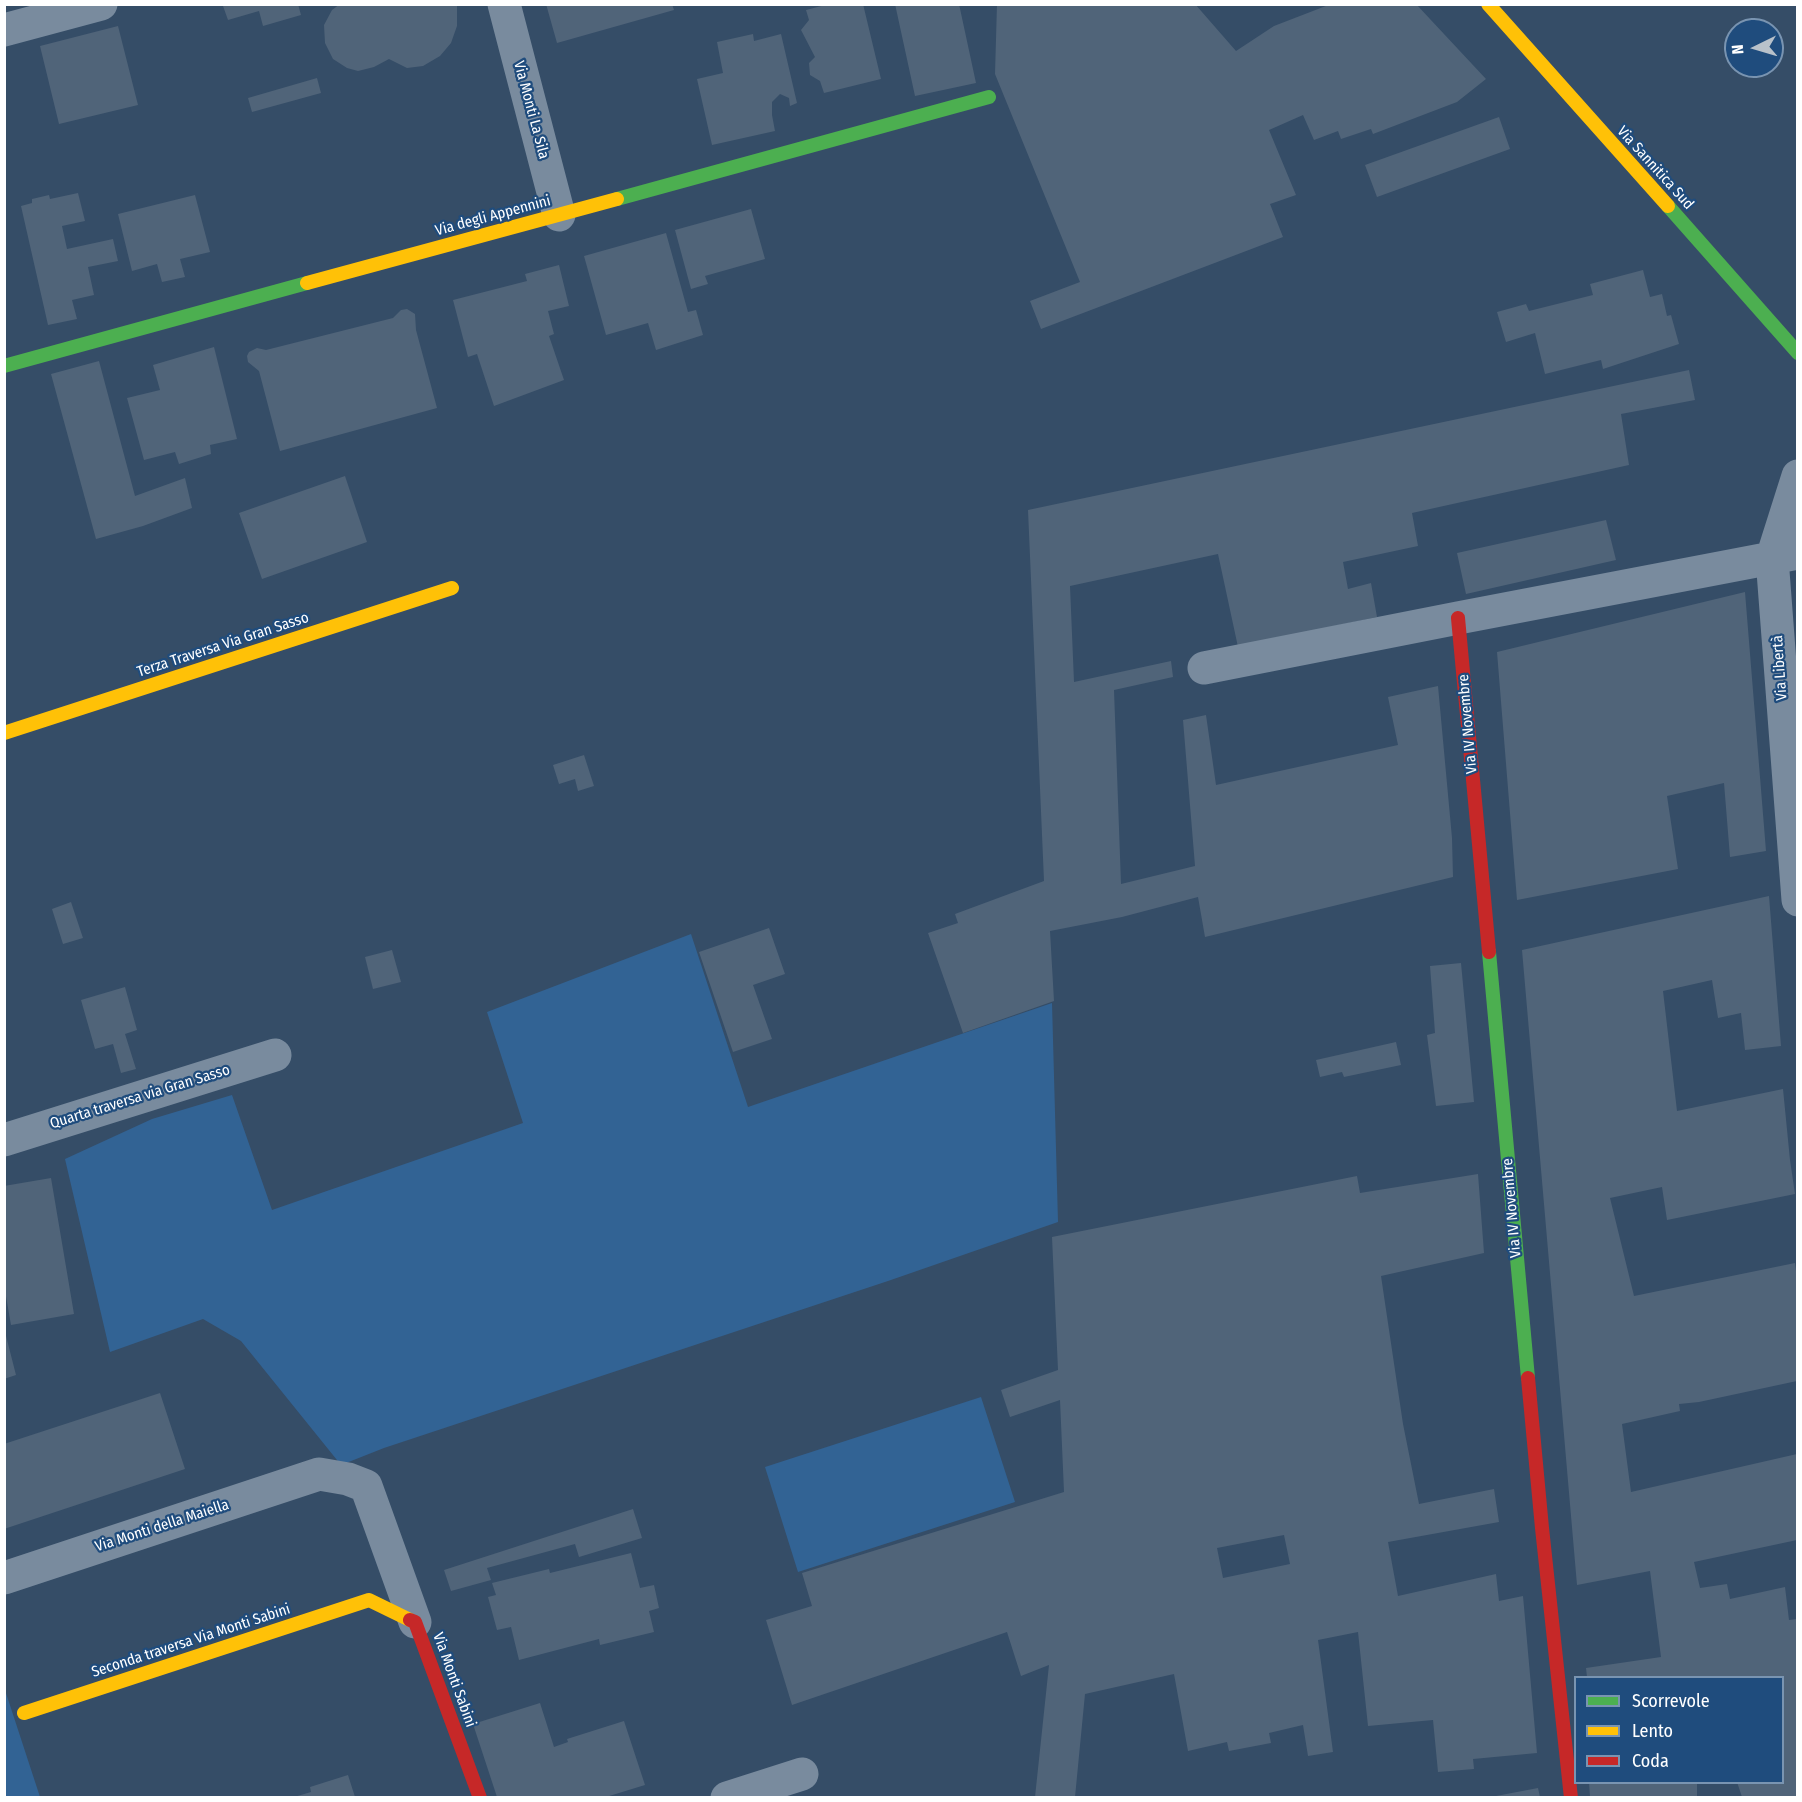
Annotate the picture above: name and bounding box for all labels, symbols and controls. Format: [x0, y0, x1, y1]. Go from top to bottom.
north arrow [1724, 18, 1784, 78]
text: N [1728, 44, 1747, 55]
street label: Via Monti La Sila [509, 59, 553, 161]
street label: Via Sannitica Sud [1613, 123, 1697, 213]
street label: Via degli Appennini [433, 192, 553, 240]
street label: Terza Traversa Via Gran Sasso [135, 609, 311, 681]
street label: Via Libertà [1769, 635, 1791, 701]
street label: Via IV Novembre [1455, 673, 1481, 775]
street label: Quarta traversa via Gran Sasso [48, 1061, 232, 1133]
street label: Via IV Novembre [1499, 1157, 1525, 1259]
street label: Via Monti della Maiella [93, 1496, 231, 1556]
street label: Seconda traversa Via Monti Sabini [89, 1600, 293, 1682]
street label: Via Monti Sabini [429, 1630, 479, 1730]
legend [1574, 1676, 1784, 1784]
text: Scorrevole [1632, 1690, 1710, 1712]
text: Lento [1632, 1720, 1673, 1742]
text: Coda [1632, 1750, 1669, 1772]

